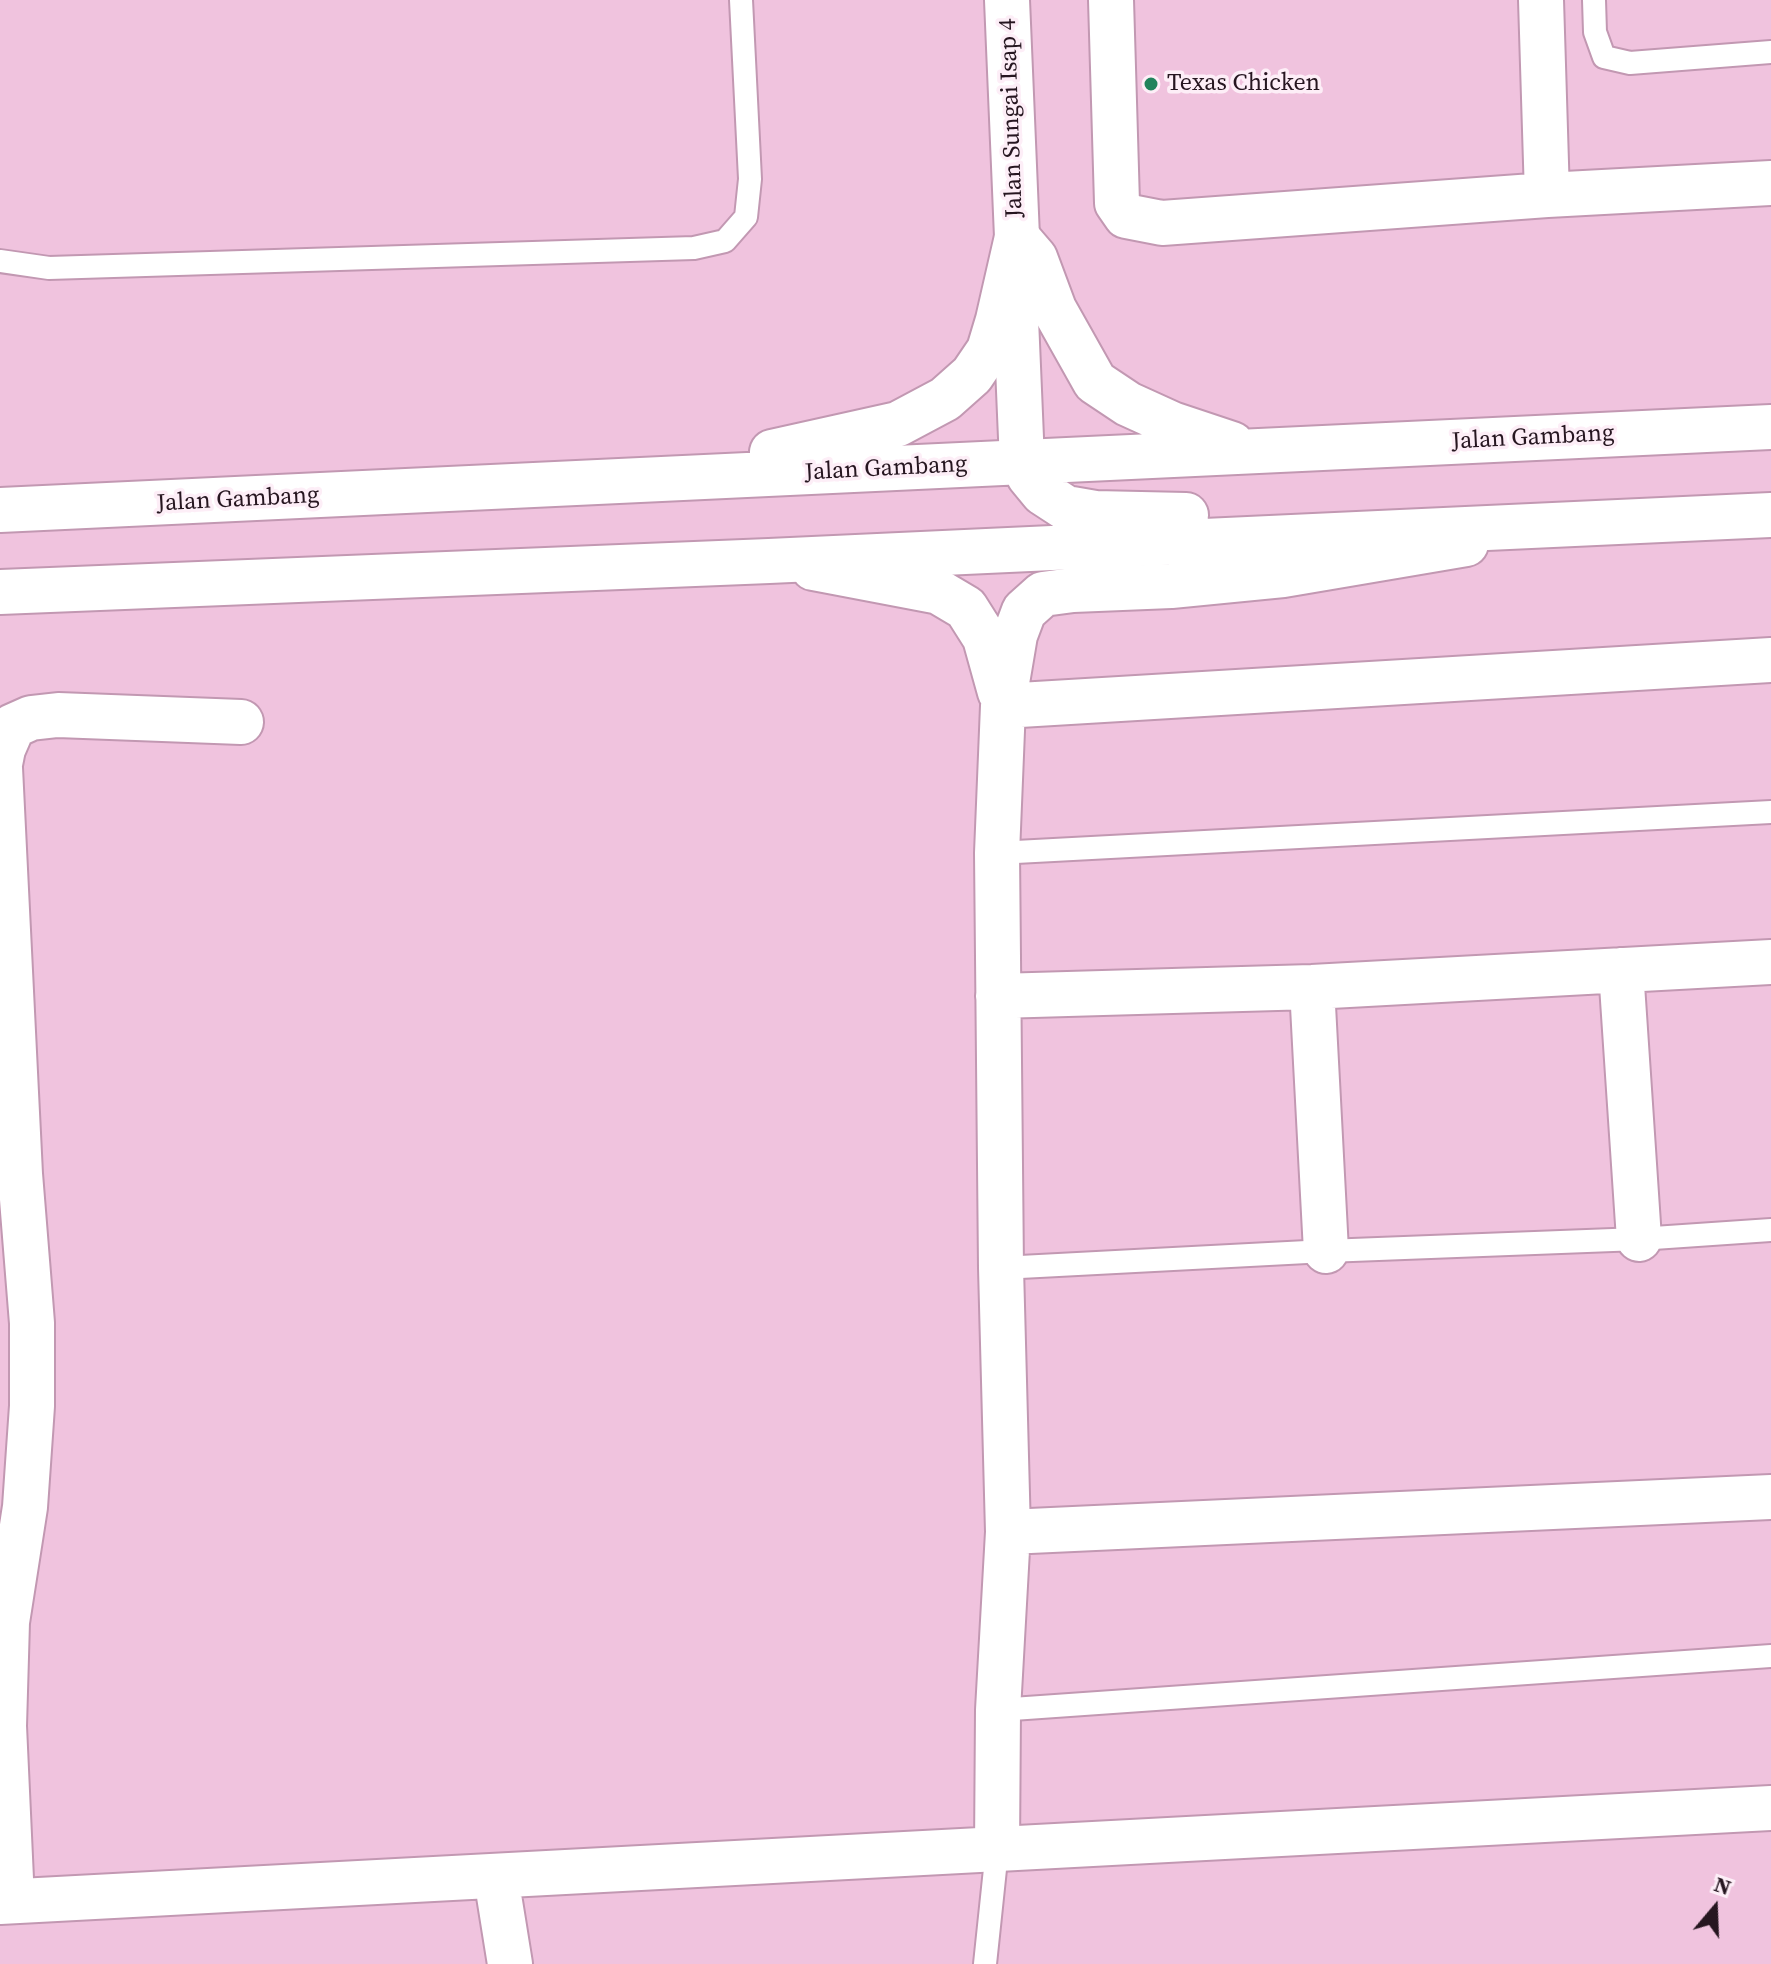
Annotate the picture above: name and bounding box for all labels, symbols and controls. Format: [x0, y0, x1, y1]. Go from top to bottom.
street label: Jalan Sungai Isap 4 [994, 18, 1030, 218]
place label: Texas Chicken [1167, 70, 1320, 98]
marker: Texas Chicken [1142, 75, 1160, 93]
street label: Jalan Gambang [1451, 419, 1615, 457]
street label: Jalan Gambang [804, 450, 968, 488]
street label: Jalan Gambang [156, 481, 320, 519]
north arrow [1675, 1868, 1755, 1948]
text: N [1710, 1869, 1735, 1902]

